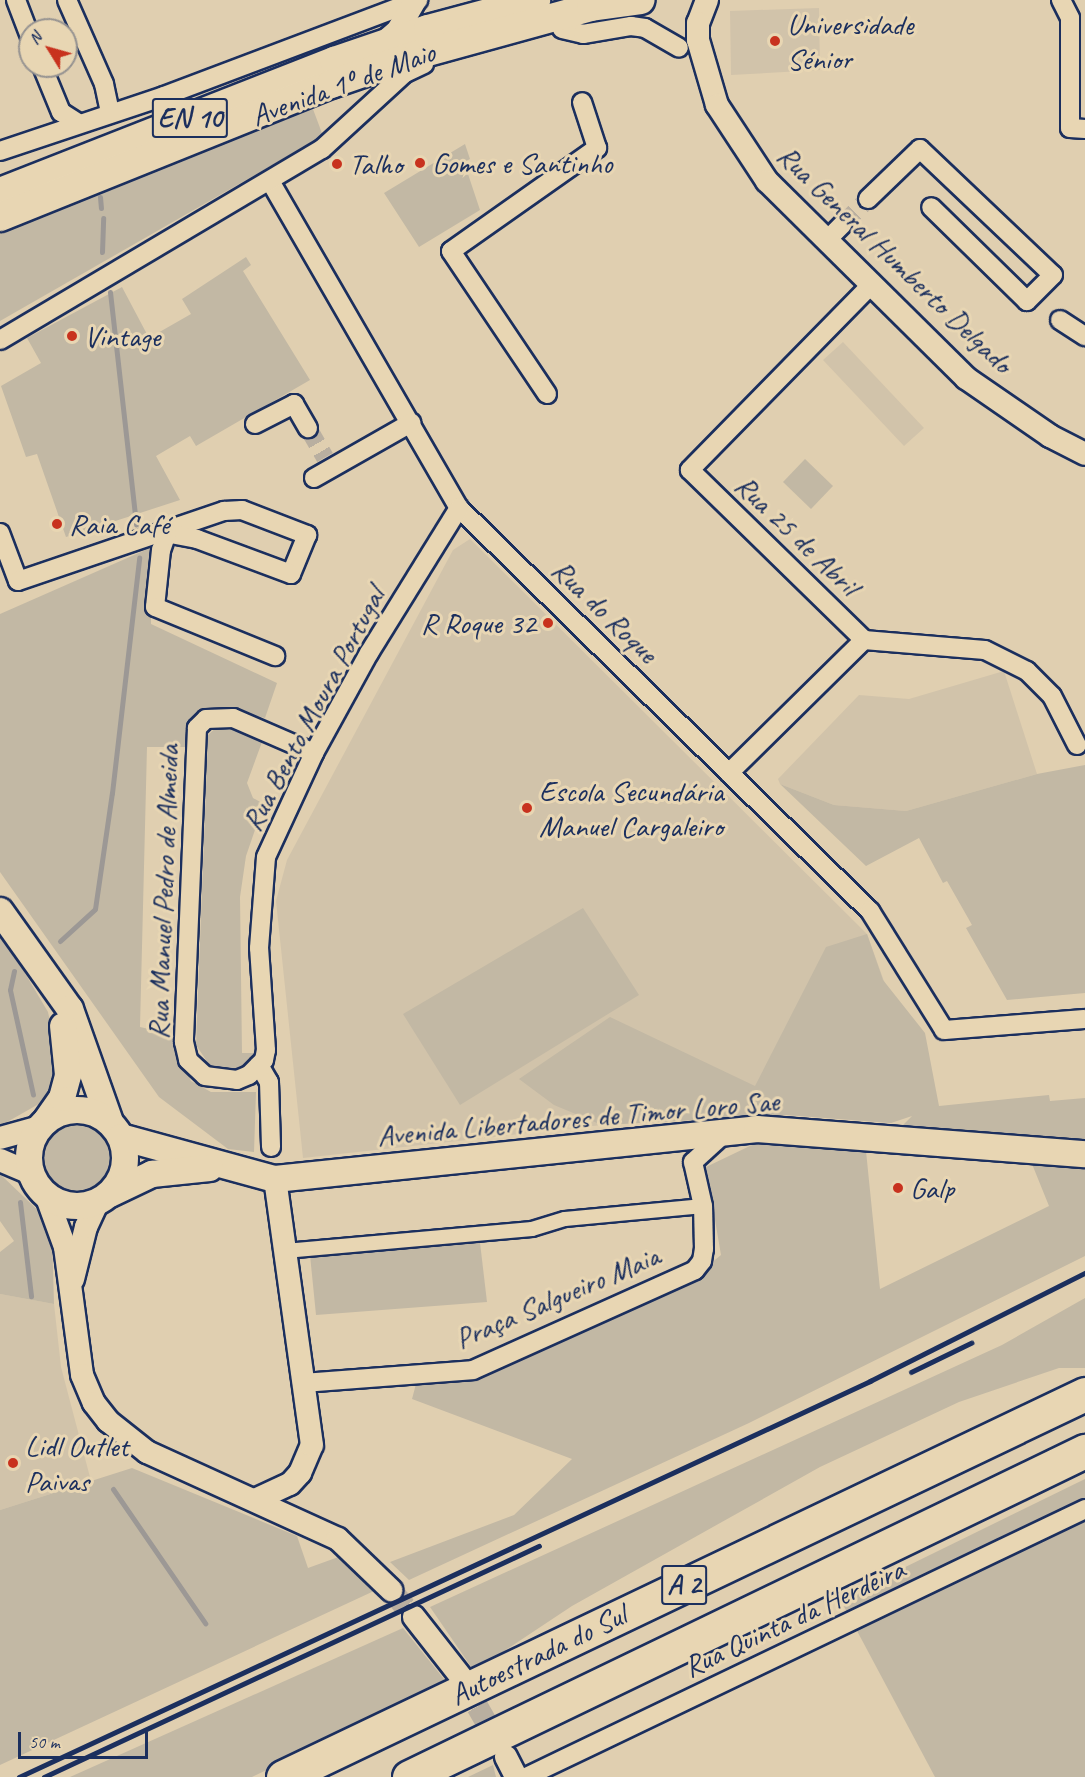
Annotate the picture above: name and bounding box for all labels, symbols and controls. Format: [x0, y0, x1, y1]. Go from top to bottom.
place label: Universidade Sénior [787, 6, 913, 76]
north arrow [18, 18, 78, 78]
text: N [24, 28, 46, 48]
street label: Avenida 1º de Maio [246, 34, 440, 134]
marker: Universidade Sénior [768, 34, 782, 48]
road number: EN 10 [151, 93, 229, 143]
street label: Rua General Humberto Delgado [770, 137, 1020, 381]
place label: Gomes e Santinho [432, 145, 613, 181]
place label: Talho [349, 146, 402, 182]
marker: Gomes e Santinho [413, 156, 427, 170]
marker: Talho [330, 157, 344, 171]
place label: Vintage [84, 318, 160, 354]
marker: Vintage [65, 329, 79, 343]
street label: Rua 25 de Abril [728, 467, 866, 603]
place label: Raia Café [69, 506, 169, 542]
marker: Raia Café [50, 517, 64, 531]
street label: Rua do Roque [544, 552, 666, 670]
street label: Rua Bento Moura Portugal [234, 582, 392, 836]
place label: R Roque 32 [420, 605, 536, 641]
marker: R Roque 32 [541, 616, 555, 630]
street label: Rua Manuel Pedro de Almeida [140, 743, 186, 1041]
place label: Escola Secundária Manuel Cargaleiro [539, 773, 723, 844]
marker: Escola Secundária Manuel Cargaleiro [520, 801, 534, 815]
street label: Avenida Libertadores de Timor Loro Sae [376, 1083, 780, 1153]
place label: Galp [910, 1170, 954, 1206]
marker: Galp [891, 1181, 905, 1195]
street label: Praça Salgueiro Maia [449, 1238, 665, 1356]
place label: Lidl Outlet Paivas [25, 1428, 128, 1498]
marker: Lidl Outlet Paivas [6, 1456, 20, 1470]
street label: Rua Quinta da Herdeira [677, 1551, 911, 1685]
road number: A 2 [660, 1560, 708, 1610]
street label: Autoestrada do Sul [444, 1597, 632, 1713]
scale bar [21, 1720, 152, 1758]
text: 50 m [29, 1731, 60, 1753]

